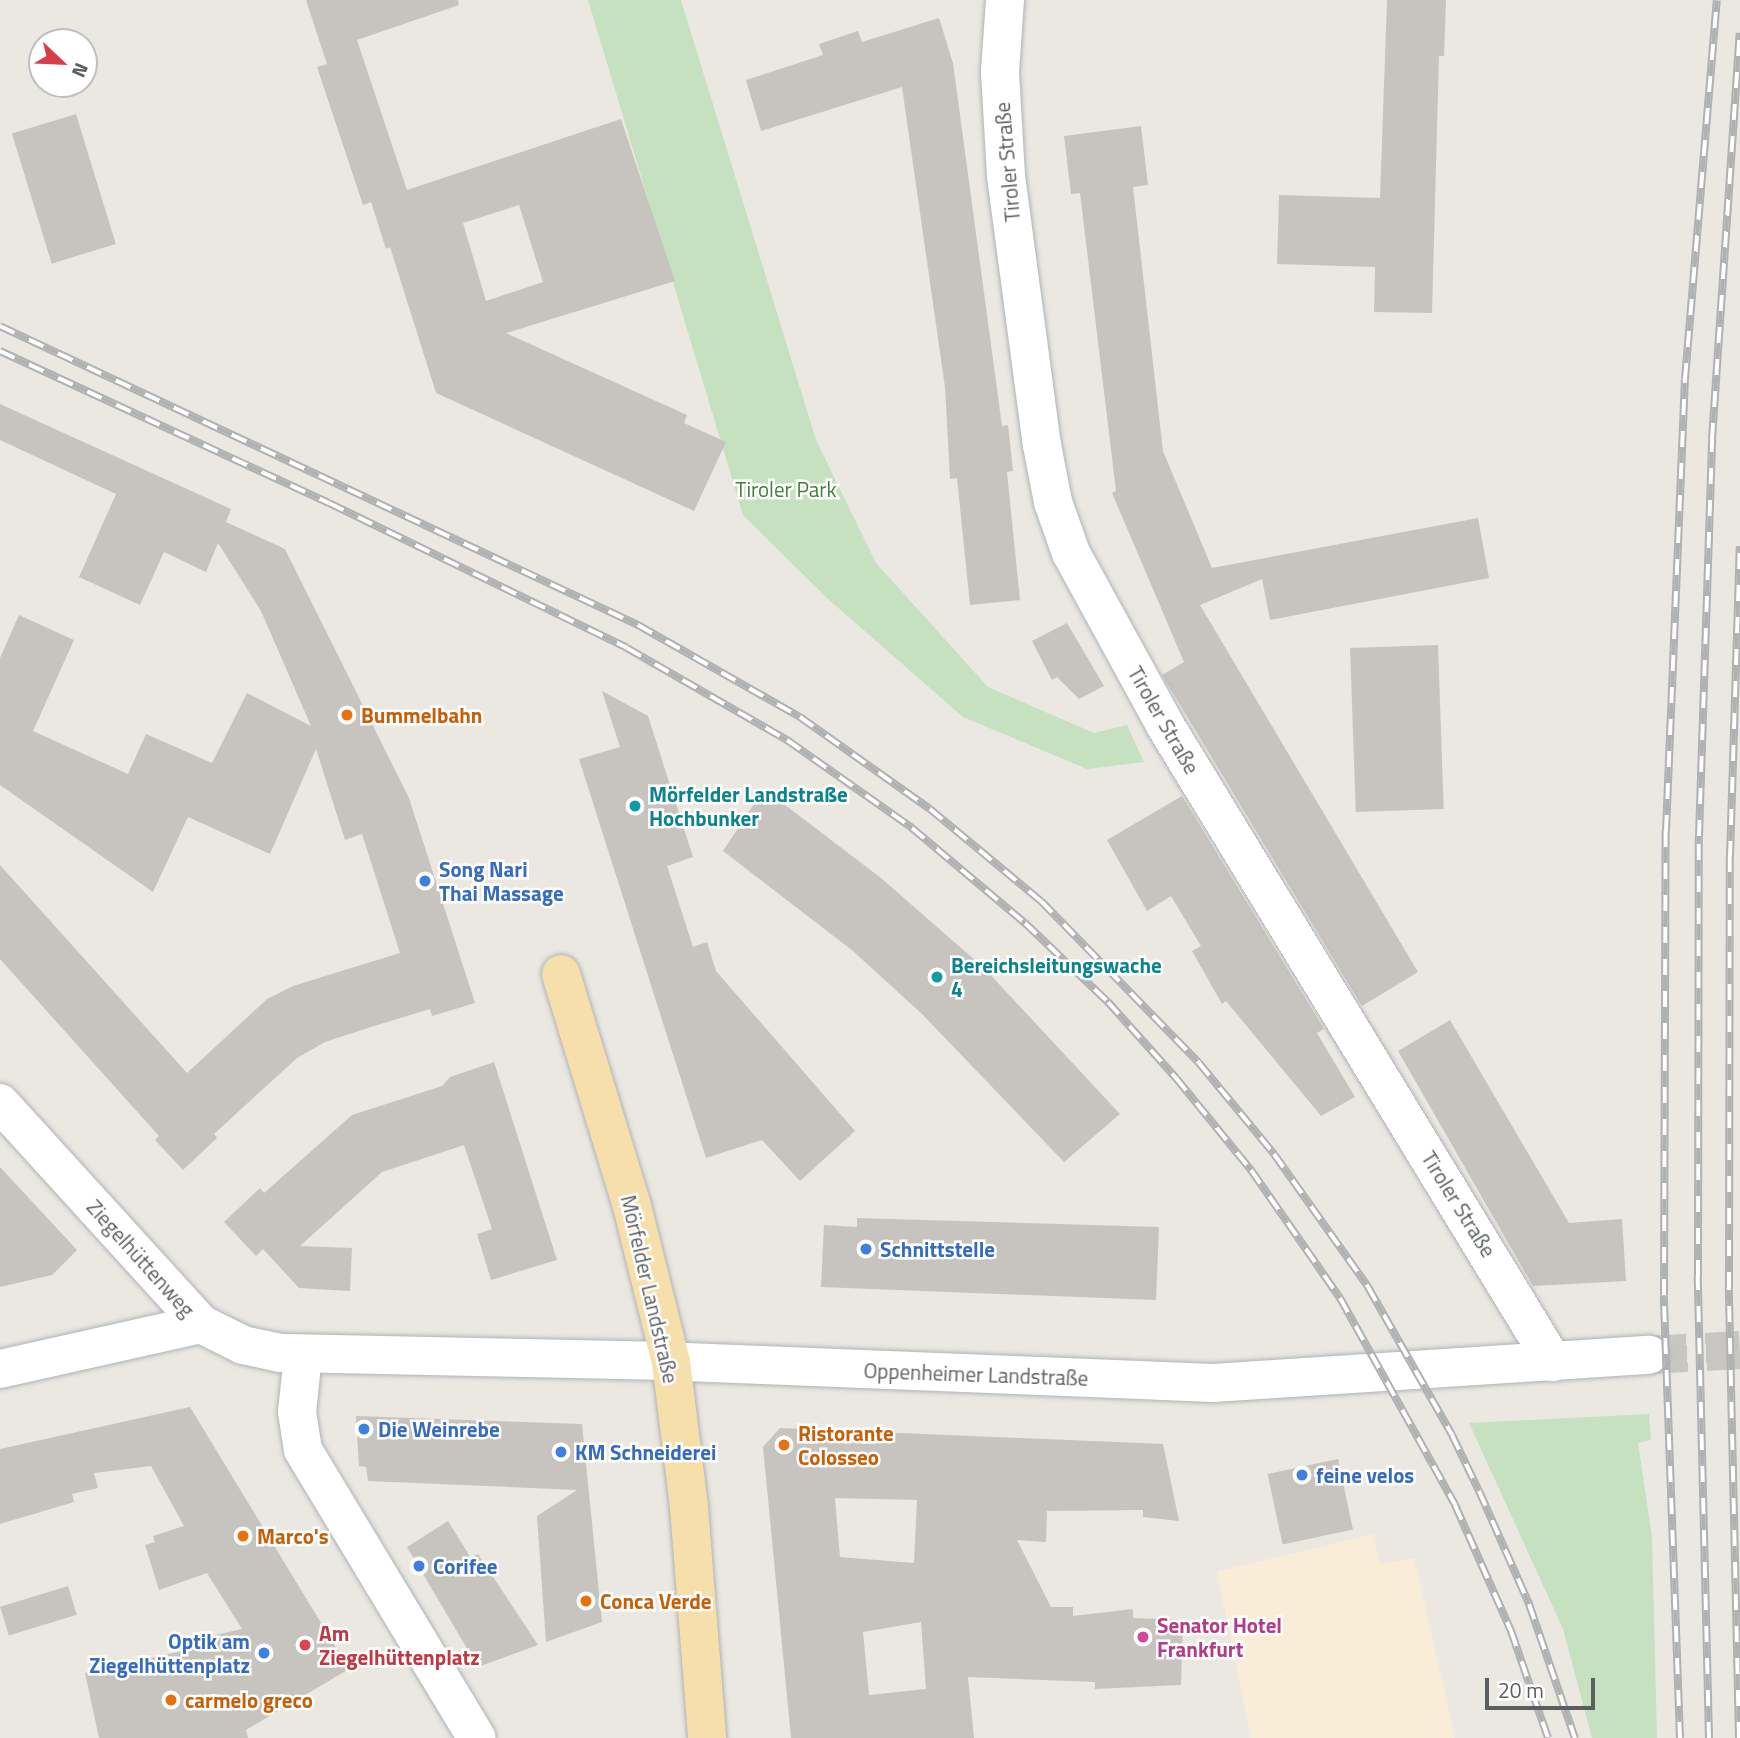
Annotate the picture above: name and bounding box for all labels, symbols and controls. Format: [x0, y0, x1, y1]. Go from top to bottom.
north arrow [28, 28, 98, 98]
text: N [65, 59, 97, 82]
street label: Tiroler Straße [989, 101, 1025, 223]
park label: Tiroler Park [735, 476, 837, 502]
street label: Tiroler Straße [1123, 662, 1205, 778]
place label: Bummelbahn [361, 702, 482, 728]
marker: Bummelbahn [339, 707, 355, 723]
place label: Mörfelder Landstraße Hochbunker [649, 781, 848, 831]
marker: Mörfelder Landstraße Hochbunker [627, 798, 643, 814]
place label: Song Nari Thai Massage [439, 856, 564, 906]
marker: Song Nari Thai Massage [417, 873, 433, 889]
place label: Bereichsleitungswache 4 [951, 952, 1162, 1002]
marker: Bereichsleitungswache 4 [929, 969, 945, 985]
street label: Tiroler Straße [1416, 1146, 1502, 1262]
street label: Mörfelder Landstraße [616, 1193, 684, 1385]
street label: Ziegelhüttenweg [82, 1194, 200, 1322]
place label: Schnittstelle [880, 1236, 995, 1262]
marker: Schnittstelle [858, 1241, 874, 1257]
street label: Oppenheimer Landstraße [863, 1357, 1089, 1391]
place label: Die Weinrebe [378, 1416, 500, 1442]
place label: Ristorante Colosseo [798, 1420, 894, 1470]
marker: Die Weinrebe [356, 1421, 372, 1437]
marker: Ristorante Colosseo [776, 1437, 792, 1453]
place label: KM Schneiderei [575, 1439, 716, 1465]
marker: KM Schneiderei [553, 1444, 569, 1460]
place label: feine velos [1316, 1462, 1414, 1488]
marker: feine velos [1294, 1467, 1310, 1483]
place label: Marco's [257, 1523, 329, 1549]
marker: Marco's [235, 1528, 251, 1544]
place label: Corifee [433, 1553, 497, 1579]
marker: Corifee [411, 1558, 427, 1574]
place label: Conca Verde [600, 1588, 712, 1614]
marker: Conca Verde [578, 1593, 594, 1609]
place label: Senator Hotel Frankfurt [1157, 1612, 1282, 1662]
place label: Am Ziegelhüttenplatz [319, 1620, 480, 1670]
place label: Optik am Ziegelhüttenplatz [89, 1628, 250, 1678]
marker: Senator Hotel Frankfurt [1135, 1629, 1151, 1645]
marker: Am Ziegelhüttenplatz [297, 1637, 313, 1653]
marker: Optik am Ziegelhüttenplatz [256, 1645, 272, 1661]
scale bar [1488, 1664, 1598, 1708]
text: 20 m [1498, 1674, 1544, 1706]
place label: carmelo greco [185, 1687, 313, 1713]
marker: carmelo greco [163, 1692, 179, 1708]

